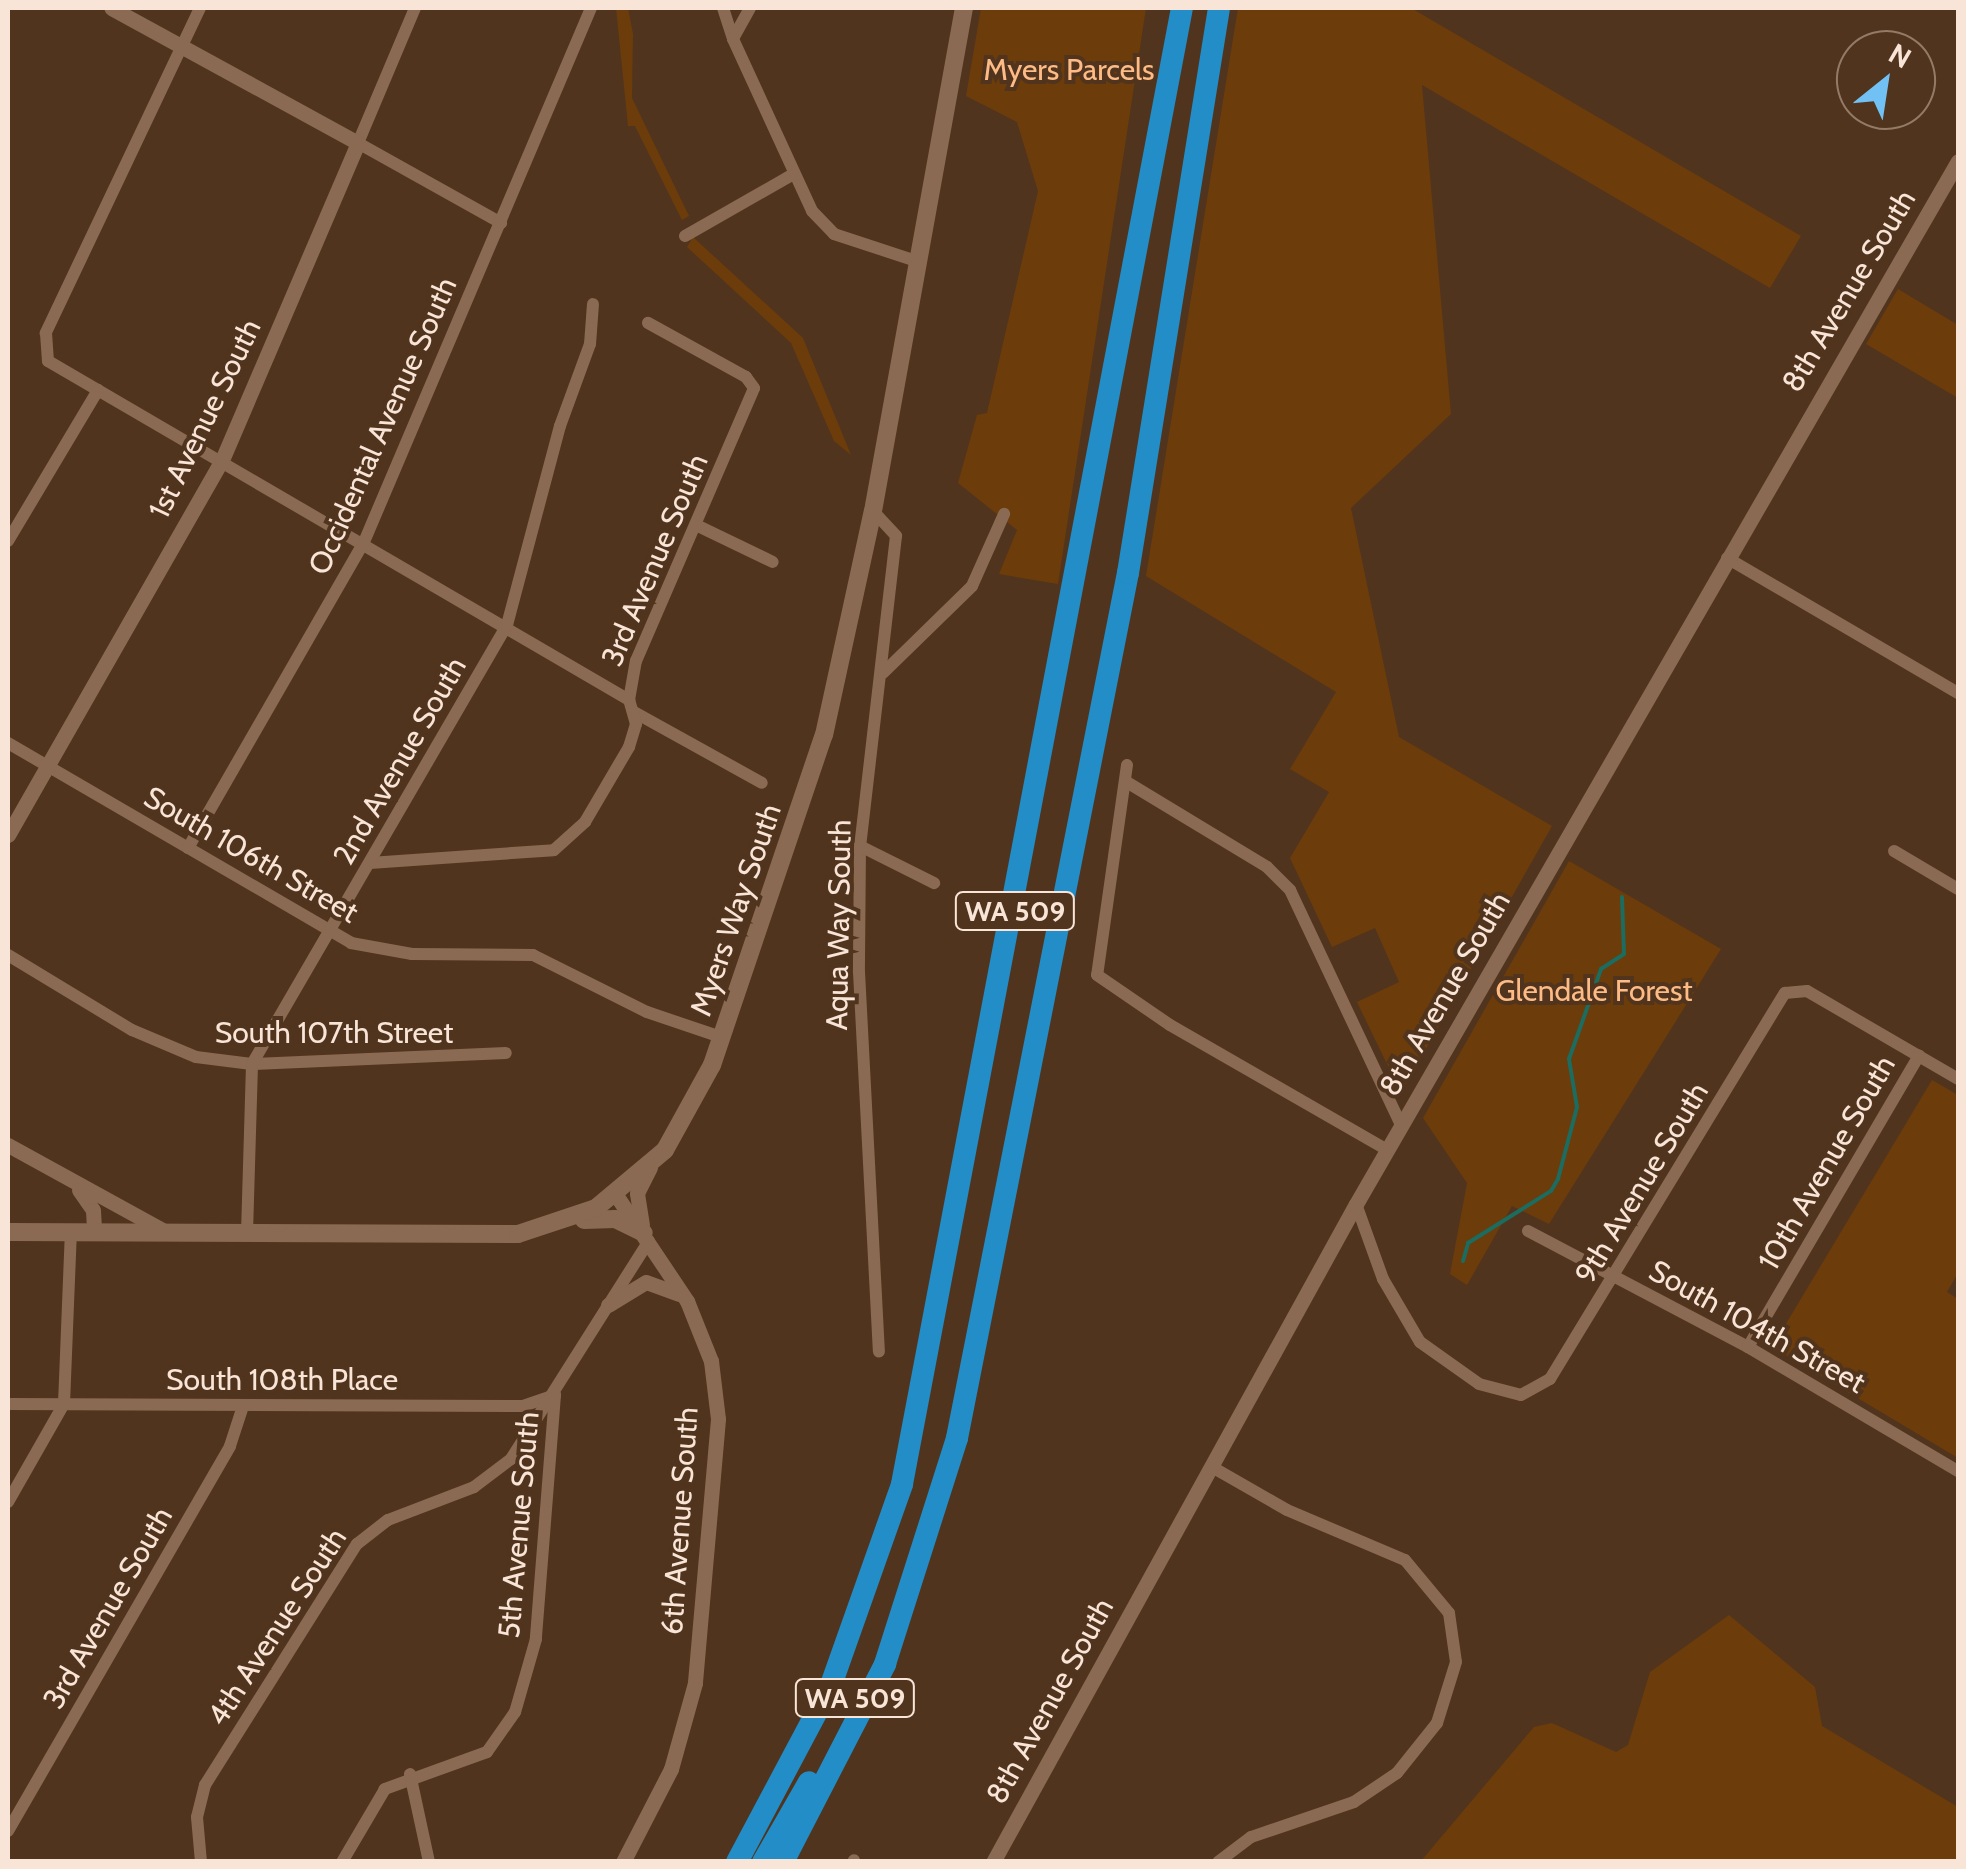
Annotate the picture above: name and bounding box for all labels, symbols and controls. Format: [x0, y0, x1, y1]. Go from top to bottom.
north arrow [1836, 30, 1936, 130]
text: N [1883, 36, 1917, 75]
park label: Myers Parcels [983, 52, 1155, 88]
street label: 8th Avenue South [1775, 183, 1923, 399]
street label: Occidental Avenue South [301, 272, 465, 580]
street label: 1st Avenue South [141, 314, 269, 524]
street label: 3rd Avenue South [594, 449, 716, 671]
street label: 2nd Avenue South [326, 651, 474, 871]
street label: South 106th Street [138, 779, 364, 931]
street label: Myers Way South [683, 799, 789, 1021]
street label: Aqua Way South [819, 819, 859, 1031]
street label: 8th Avenue South [1372, 886, 1518, 1102]
road number: WA 509 [952, 888, 1078, 934]
park label: Glendale Forest [1496, 973, 1692, 1009]
street label: South 107th Street [215, 1015, 453, 1051]
street label: 10th Avenue South [1751, 1049, 1903, 1277]
street label: 9th Avenue South [1568, 1076, 1716, 1290]
street label: South 104th Street [1643, 1253, 1871, 1401]
street label: South 108th Place [166, 1362, 398, 1398]
street label: 6th Avenue South [654, 1406, 706, 1636]
street label: 5th Avenue South [491, 1410, 547, 1640]
street label: 3rd Avenue South [36, 1501, 180, 1715]
street label: 4th Avenue South [200, 1521, 354, 1733]
street label: 8th Avenue South [979, 1592, 1121, 1810]
road number: WA 509 [792, 1675, 918, 1721]

